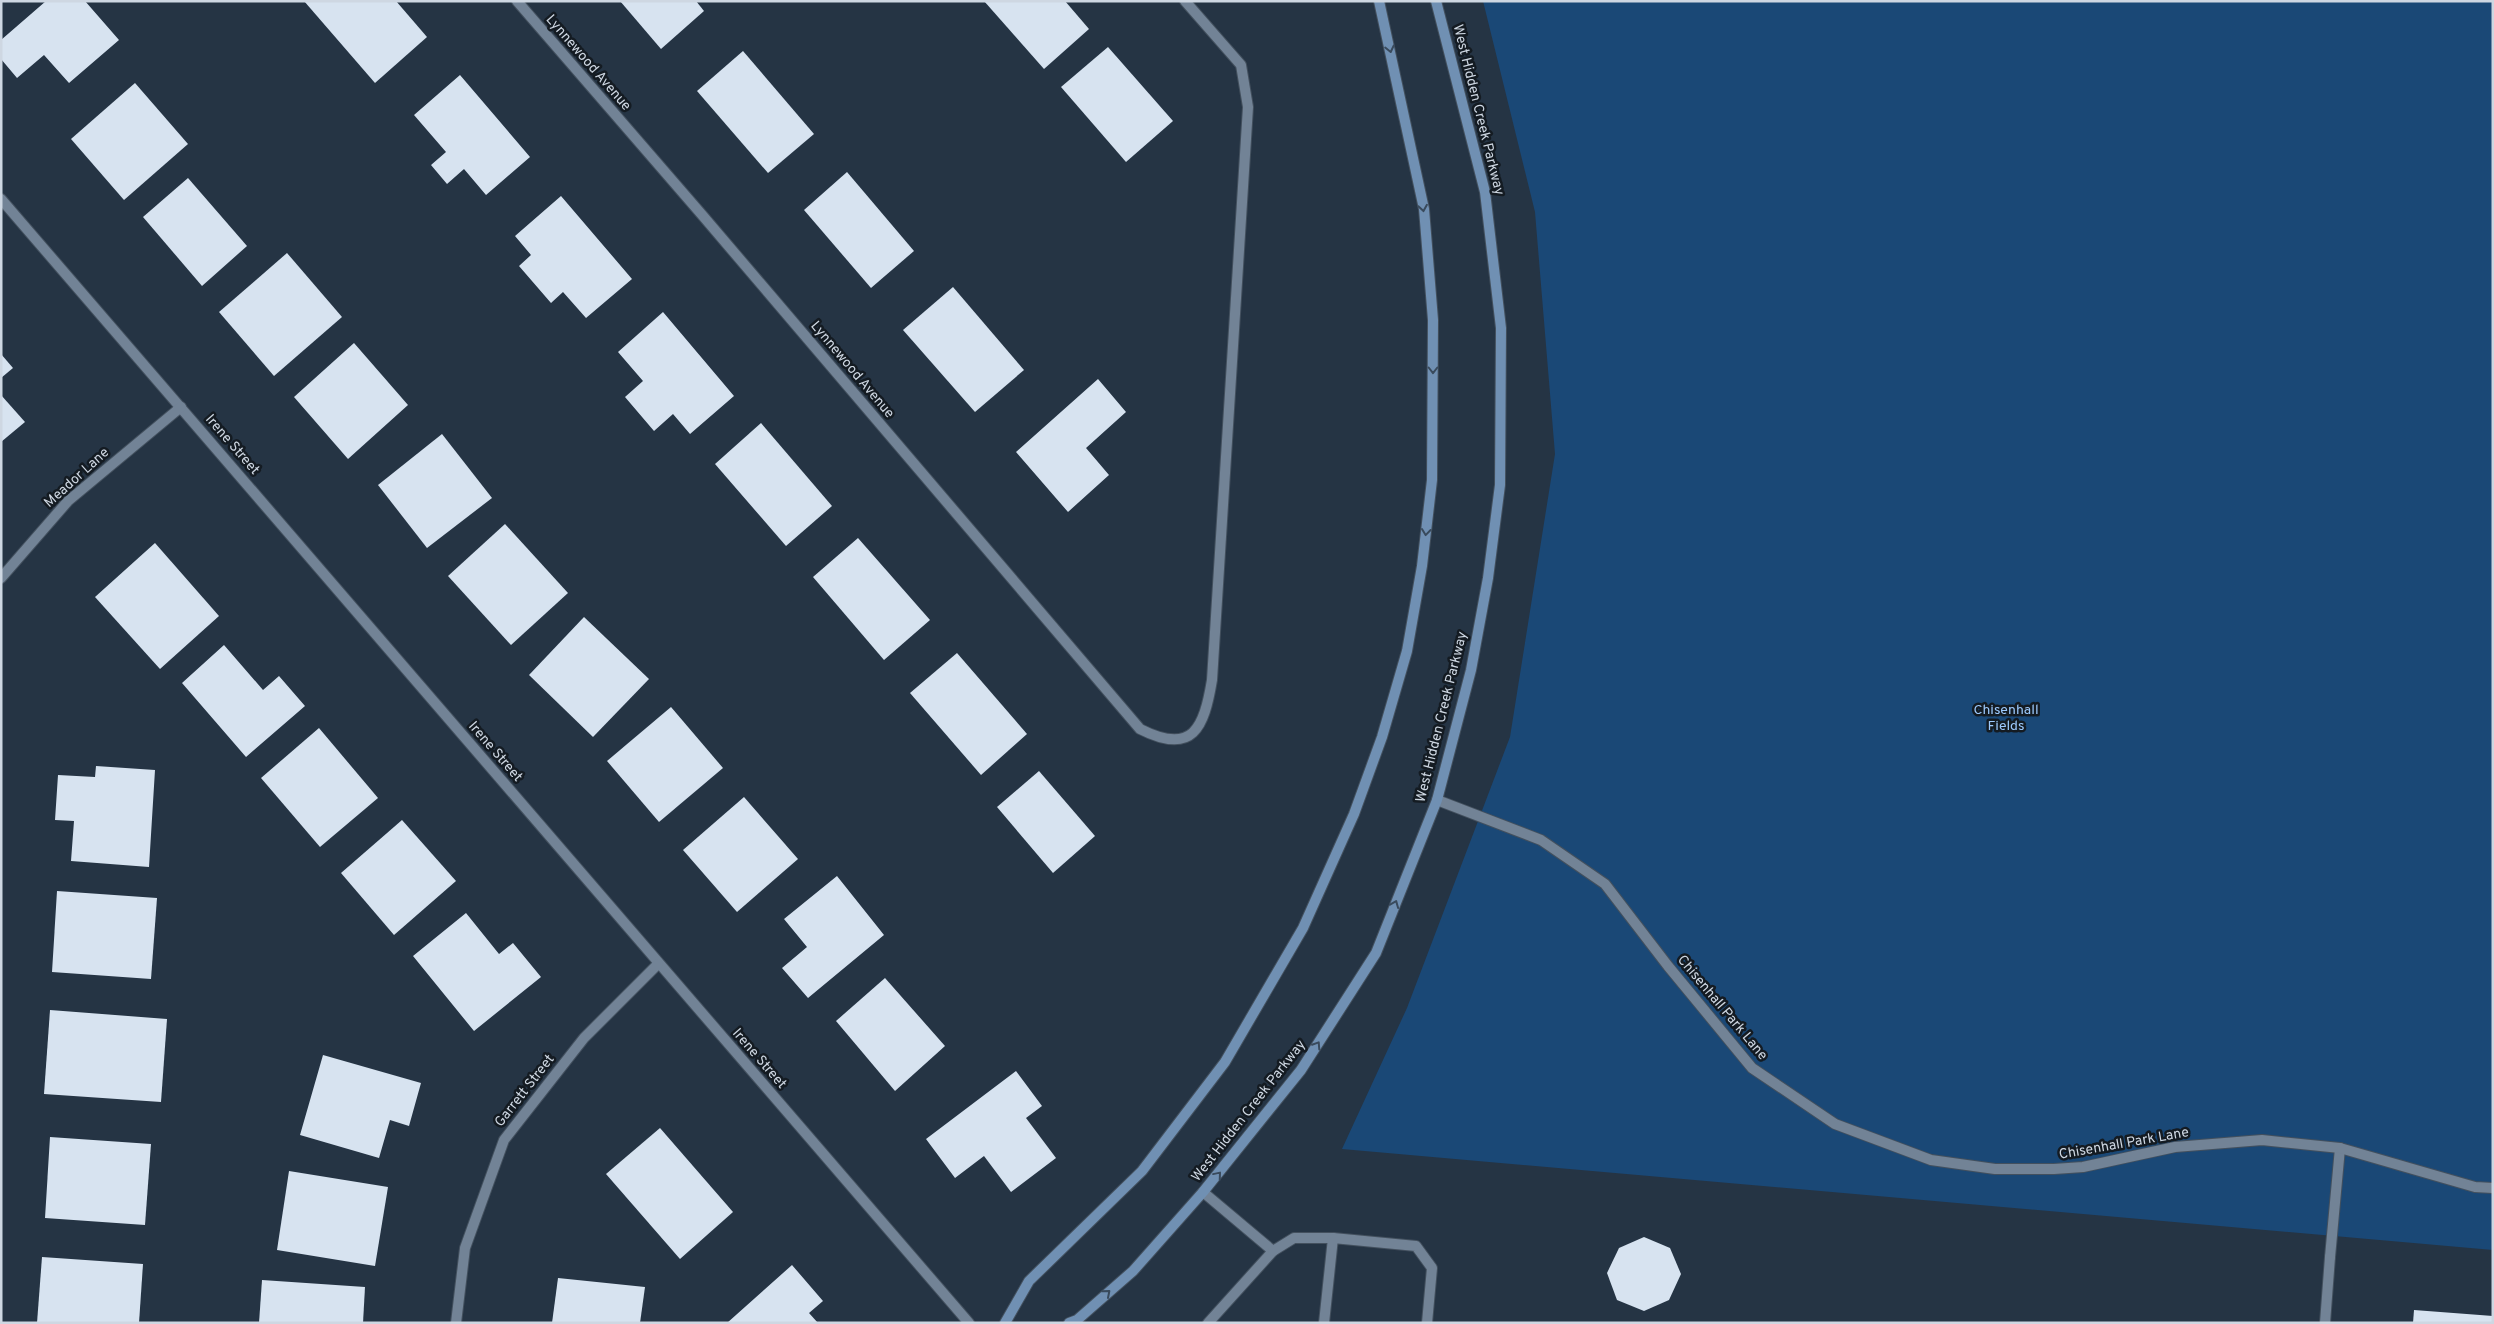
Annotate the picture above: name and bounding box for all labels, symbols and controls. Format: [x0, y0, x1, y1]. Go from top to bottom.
street label: Lynnewood Avenue [542, 11, 634, 115]
street label: West Hidden Creek Parkway [1449, 23, 1507, 197]
one-way arrow [1384, 44, 1395, 53]
one-way arrow [1418, 203, 1428, 212]
street label: Lynnewood Avenue [806, 318, 898, 422]
one-way arrow [1428, 366, 1438, 374]
street label: Irene Street [201, 411, 263, 479]
street label: Meador Lane [41, 444, 113, 512]
one-way arrow [1421, 528, 1432, 536]
street label: West Hidden Creek Parkway [1413, 630, 1471, 804]
park label: Chisenhall Fields [1973, 702, 2039, 735]
street label: Irene Street [464, 718, 526, 786]
one-way arrow [1389, 900, 1400, 909]
street label: Chisenhall Park Lane [1673, 952, 1771, 1064]
street label: Irene Street [728, 1025, 790, 1093]
street label: West Hidden Creek Parkway [1188, 1037, 1310, 1185]
one-way arrow [1310, 1042, 1320, 1051]
street label: Garrett Street [491, 1051, 559, 1131]
street label: Chisenhall Park Lane [2058, 1124, 2190, 1164]
one-way arrow [1213, 1171, 1222, 1180]
one-way arrow [1102, 1290, 1111, 1299]

